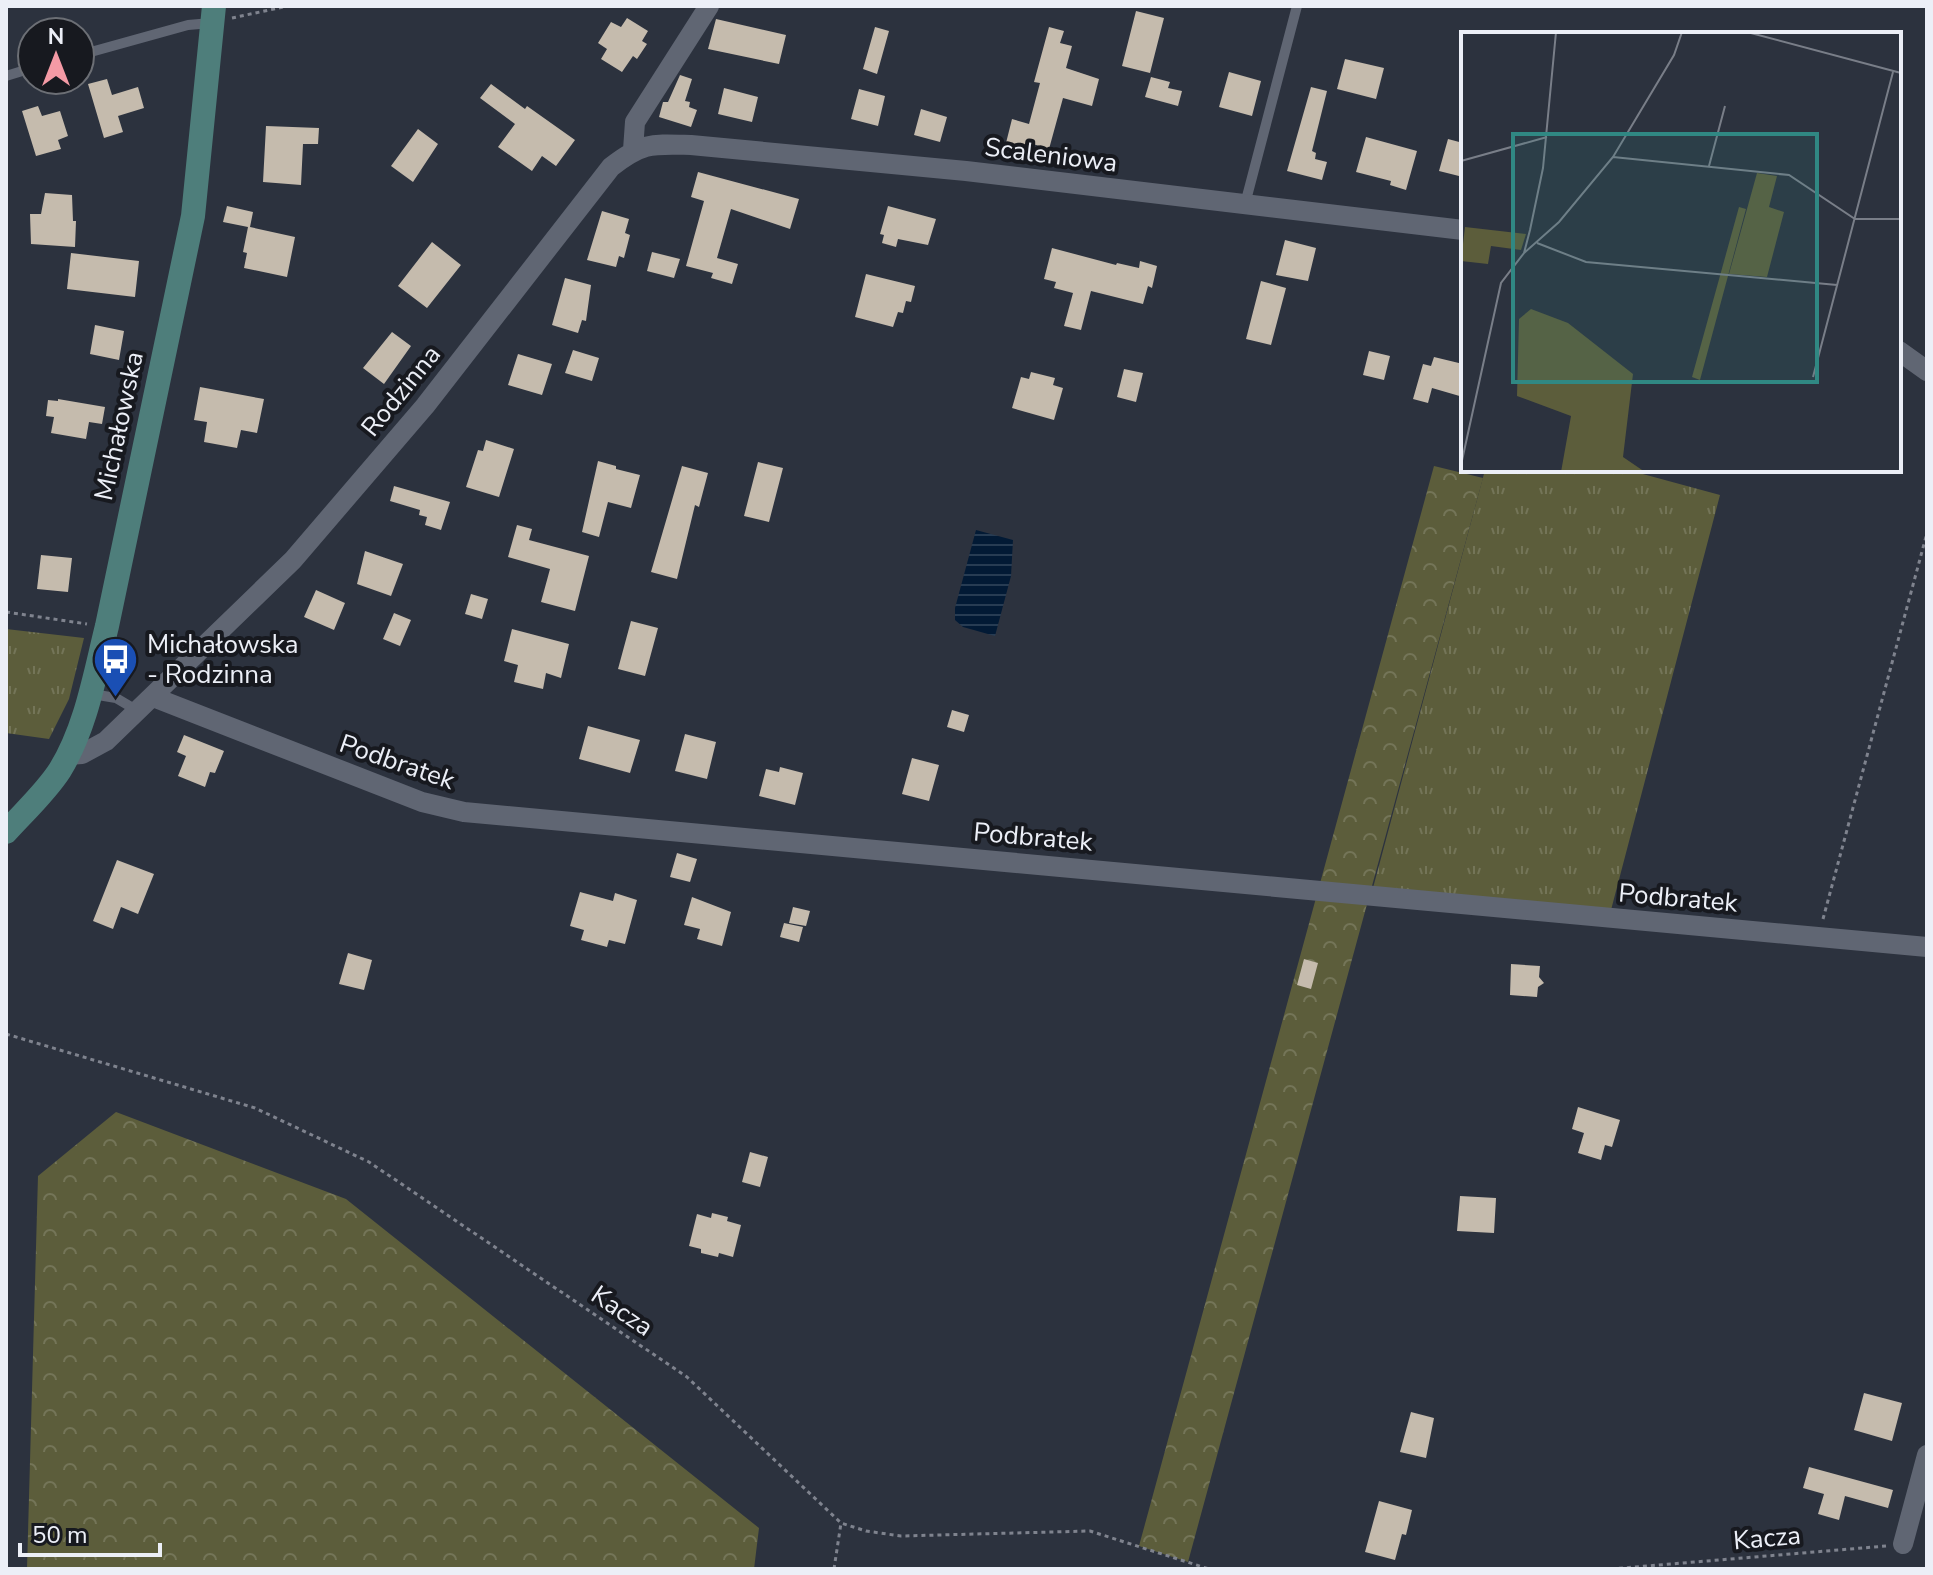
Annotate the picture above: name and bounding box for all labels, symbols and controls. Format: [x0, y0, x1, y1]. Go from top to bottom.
north arrow [16, 16, 96, 96]
text: N [48, 22, 64, 52]
inset map [1461, 32, 1901, 472]
street label: Scaleniowa [983, 129, 1119, 181]
street label: Rodzinna [353, 338, 449, 444]
street label: Michałowska [86, 348, 152, 504]
place label: Michałowska - Rodzinna [147, 627, 298, 692]
bus stop icon: Michałowska - Rodzinna [92, 635, 140, 698]
street label: Podbratek [335, 726, 460, 798]
street label: Podbratek [972, 814, 1095, 860]
street label: Podbratek [1617, 875, 1740, 921]
street label: Kacza [584, 1278, 660, 1344]
scale bar [20, 1507, 160, 1557]
street label: Kacza [1732, 1518, 1802, 1558]
text: 50 m [32, 1519, 88, 1551]

